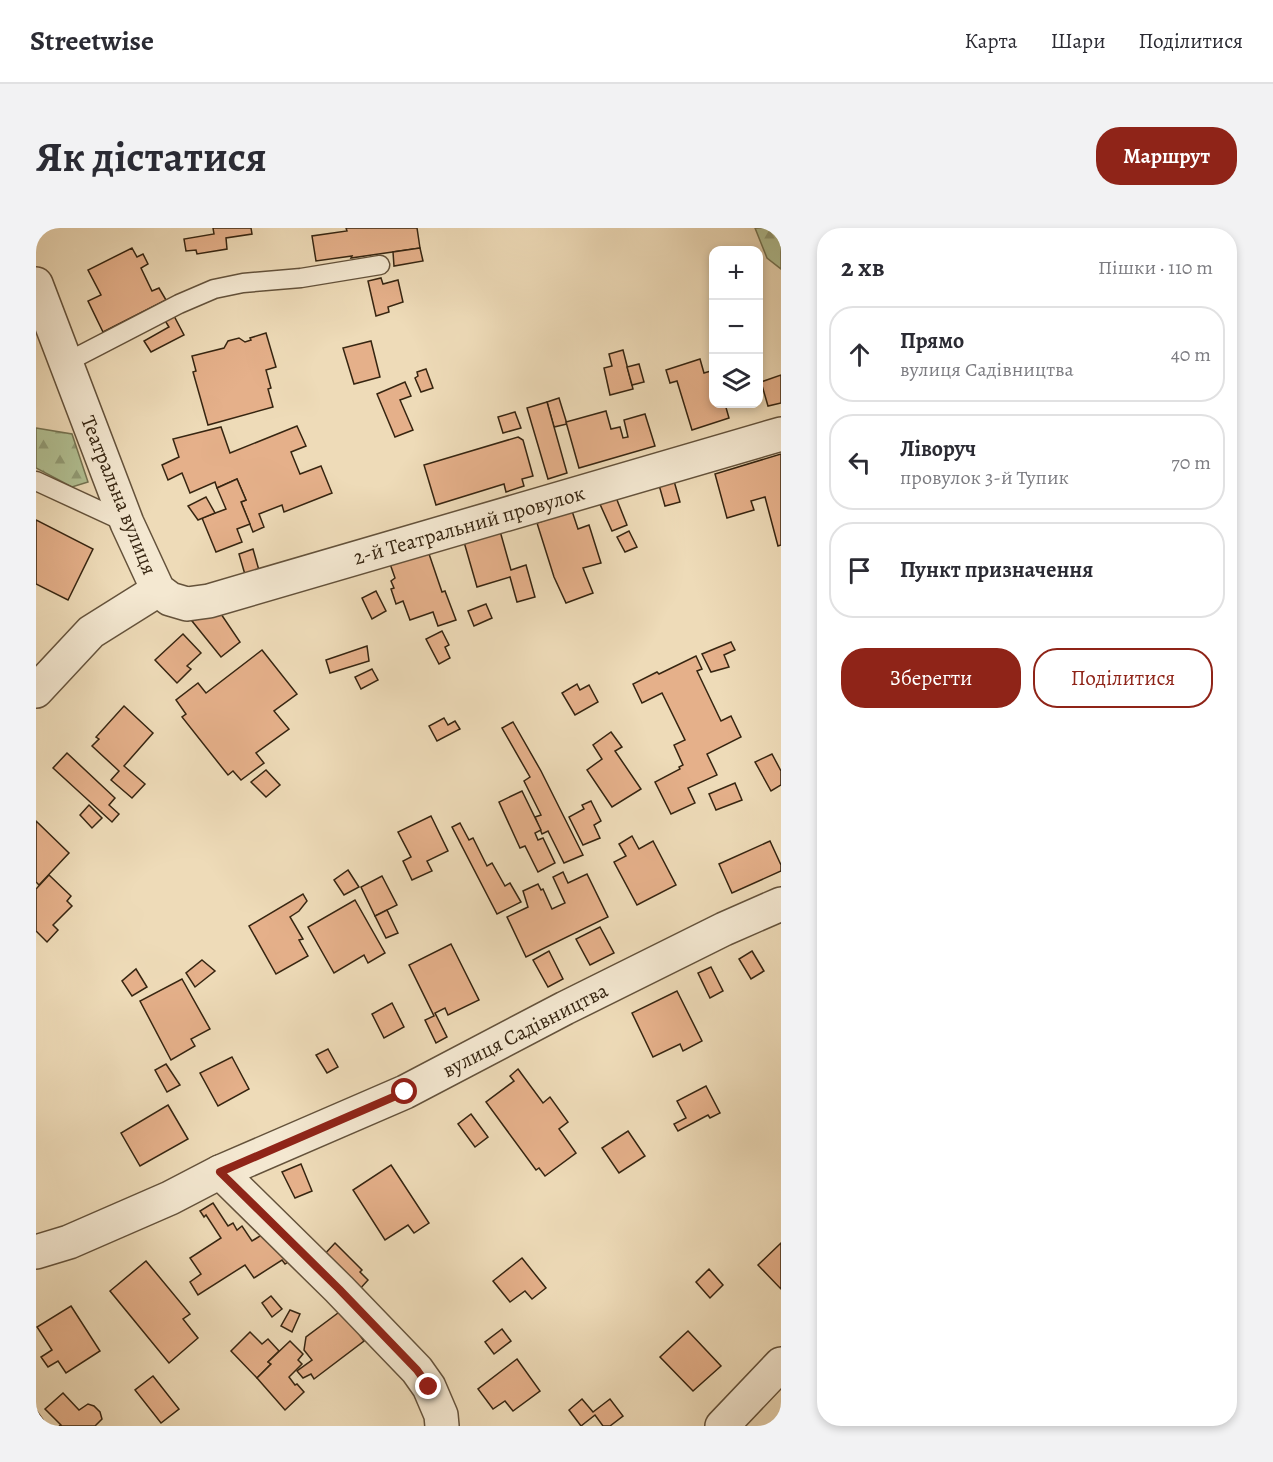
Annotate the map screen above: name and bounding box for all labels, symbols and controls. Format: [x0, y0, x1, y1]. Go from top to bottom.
text: Streetwise [30, 22, 154, 60]
text: Карта [965, 27, 1017, 55]
text: Шари [1050, 27, 1105, 55]
text: Поділитися [1138, 27, 1243, 55]
button: Маршрут [1096, 127, 1237, 185]
text: Як дістатися [36, 128, 267, 185]
map controls [709, 246, 763, 408]
button: + [709, 246, 763, 300]
text: 2 хв [841, 250, 885, 285]
text: Пішки · 110 m [1098, 254, 1213, 281]
button: − [709, 300, 763, 354]
text: Прямо [900, 326, 964, 356]
icon: ahead [843, 338, 876, 371]
text: 40 m [1171, 341, 1211, 368]
button: layers [709, 354, 763, 408]
text: вулиця Садівництва [900, 356, 1074, 383]
street label: Театральна вулиця [74, 411, 164, 579]
text: Ліворуч [900, 434, 976, 464]
icon: left [843, 446, 876, 479]
text: 70 m [1171, 449, 1211, 476]
text: провулок 3-й Тупик [900, 464, 1069, 491]
street label: 2-й Театральний провулок [350, 478, 588, 571]
icon: arrive [843, 554, 876, 587]
text: Пункт призначення [900, 555, 1093, 585]
button: Зберегти [841, 648, 1021, 708]
button: Поділитися [1033, 648, 1213, 708]
street label: вулиця Садівництва [437, 976, 613, 1084]
route start [391, 1078, 417, 1104]
route end [415, 1373, 441, 1399]

